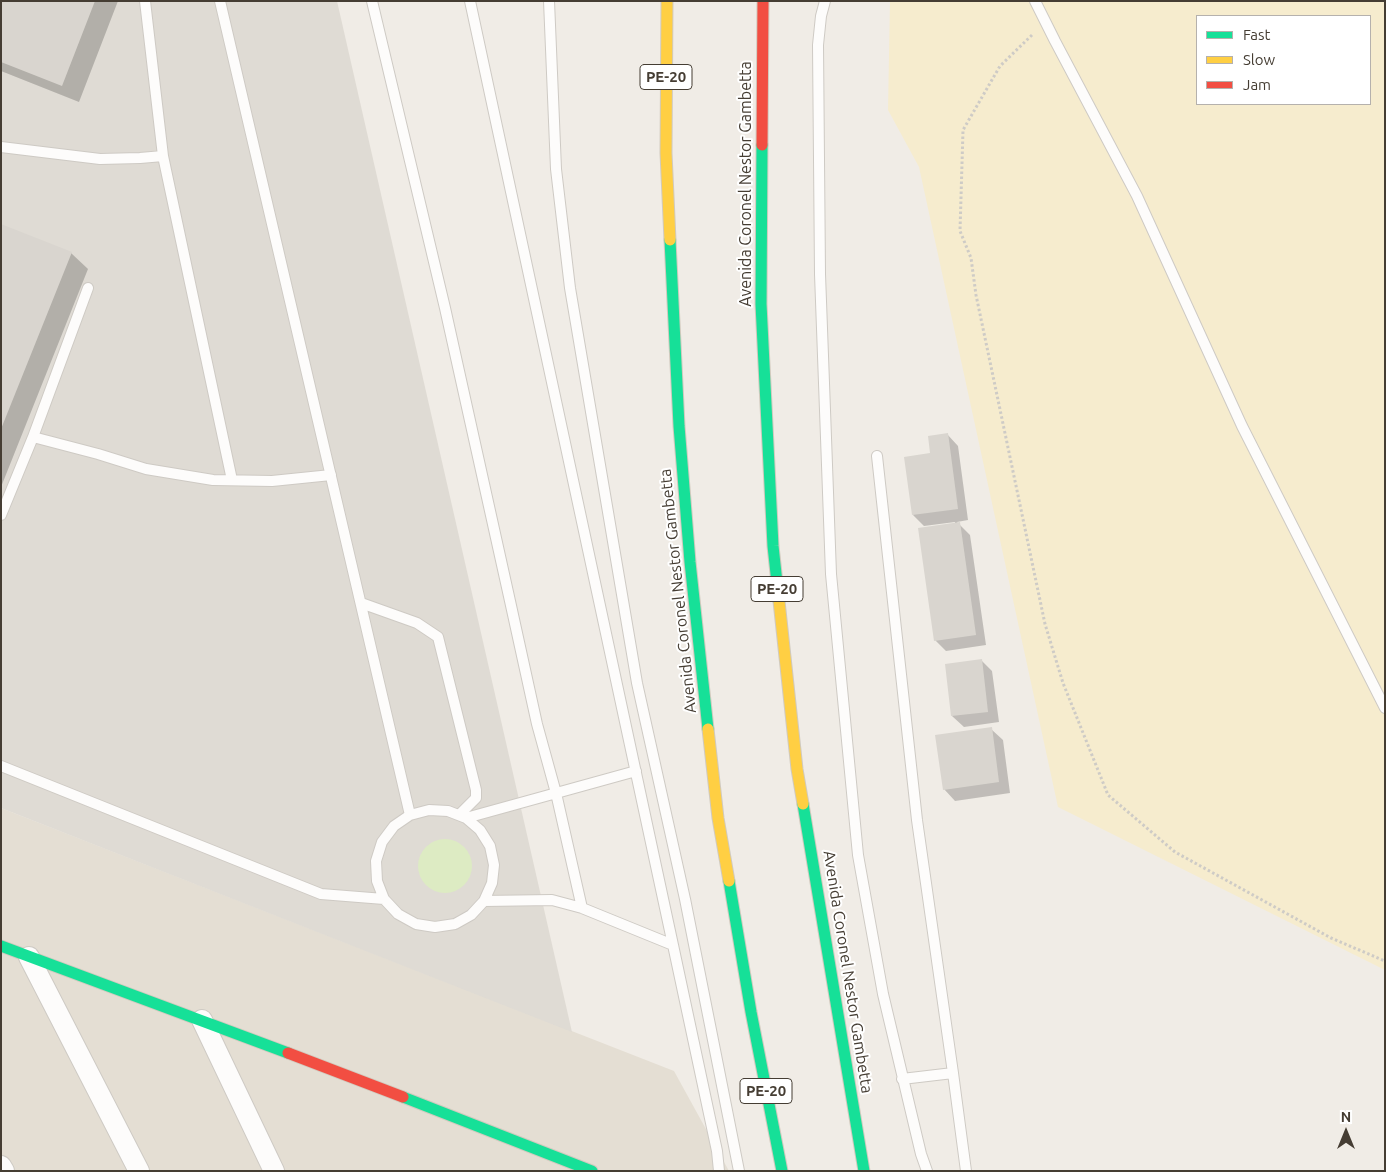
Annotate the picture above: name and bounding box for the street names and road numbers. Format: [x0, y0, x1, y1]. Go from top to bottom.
street label: Avenida Coronel Nestor Gambetta [736, 61, 756, 307]
road number: PE-20 [640, 64, 692, 90]
street label: Avenida Coronel Nestor Gambetta [656, 468, 700, 714]
road number: PE-20 [751, 576, 803, 602]
street label: Avenida Coronel Nestor Gambetta [819, 849, 877, 1095]
road number: PE-20 [740, 1078, 792, 1104]

